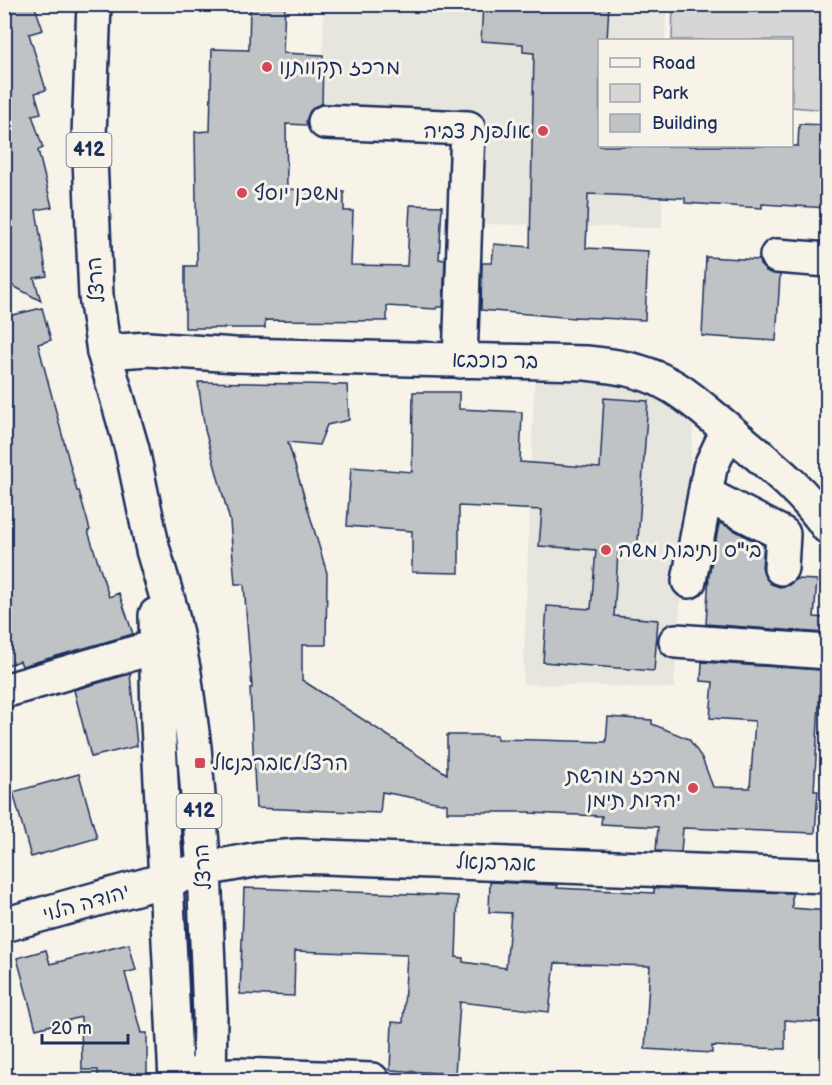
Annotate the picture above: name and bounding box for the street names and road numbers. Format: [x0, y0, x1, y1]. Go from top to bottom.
road number: 412 [66, 133, 112, 167]
street label: הרצל [82, 256, 110, 304]
street label: בר כוכבא [452, 348, 538, 374]
road number: 412 [176, 794, 222, 828]
street label: הרצל [189, 843, 217, 891]
street label: אברבנאל [455, 849, 537, 877]
street label: יהודה הלוי [40, 879, 132, 927]

